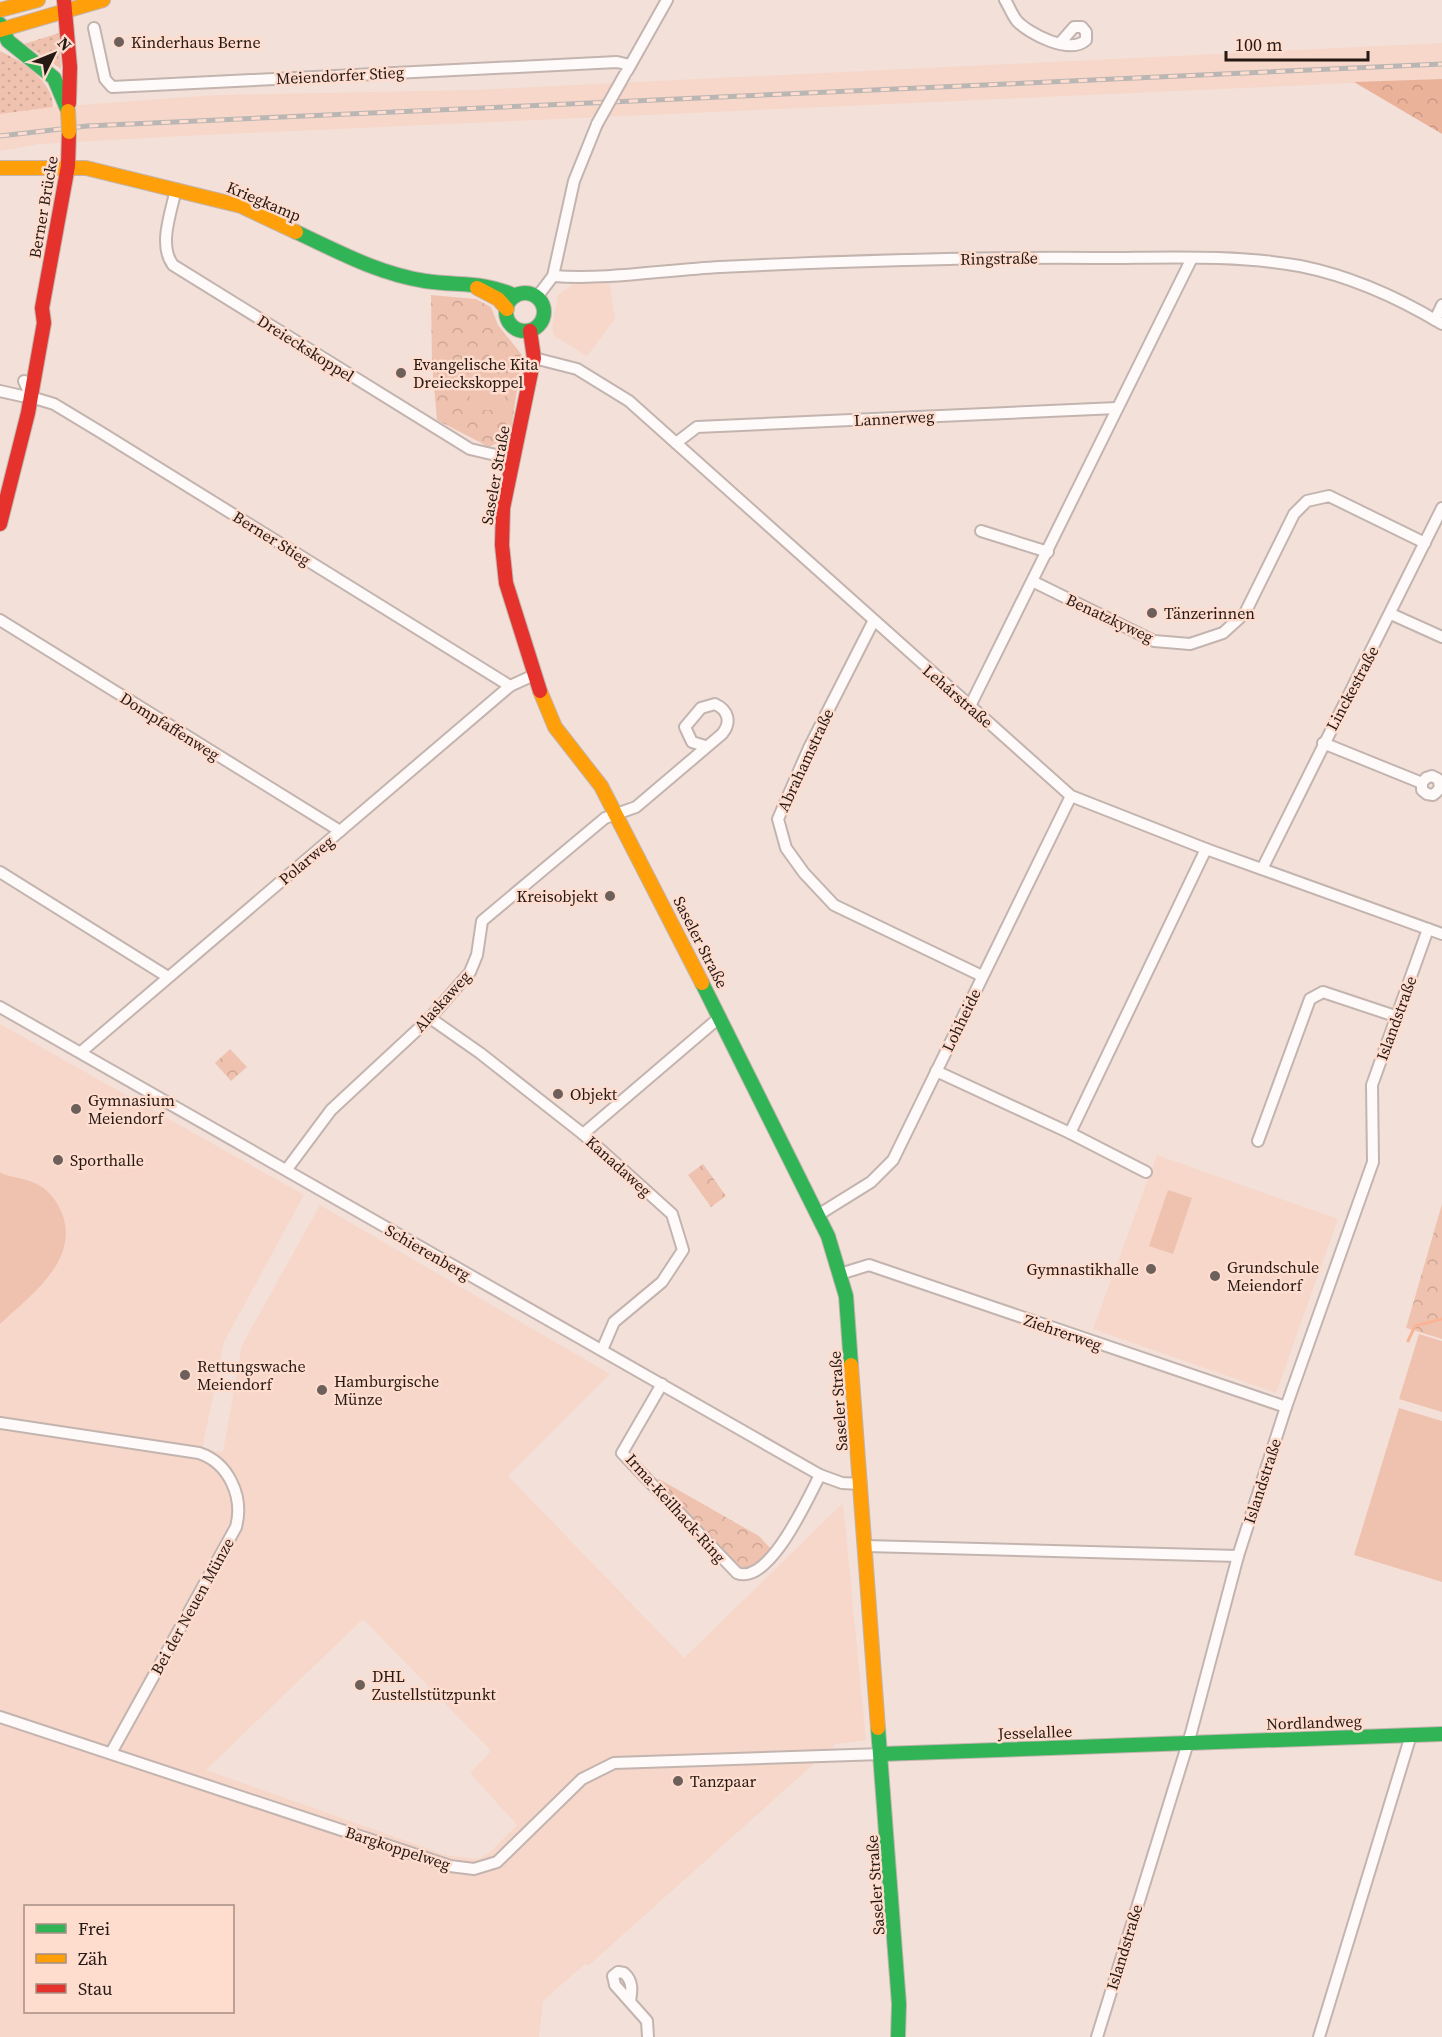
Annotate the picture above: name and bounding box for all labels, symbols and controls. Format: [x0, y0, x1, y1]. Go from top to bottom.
north arrow [24, 24, 84, 84]
scale bar [1226, 24, 1368, 62]
place label: Kinderhaus Berne [131, 31, 261, 53]
text: N [53, 32, 77, 56]
text: 100 m [1235, 32, 1282, 57]
marker: Kinderhaus Berne [112, 35, 126, 49]
street label: Meiendorfer Stieg [275, 61, 405, 89]
street label: Berner Brücke [23, 154, 63, 260]
street label: Kriegkamp [223, 175, 305, 227]
street label: Ringstraße [960, 246, 1038, 270]
street label: Dreieckskoppel [253, 309, 359, 387]
place label: Evangelische Kita Dreieckskoppel [413, 353, 539, 393]
marker: Evangelische Kita Dreieckskoppel [394, 366, 408, 380]
street label: Lannerweg [853, 405, 935, 431]
street label: Saseler Straße [475, 424, 515, 526]
street label: Berner Stieg [229, 505, 315, 571]
street label: Benatzkyweg [1063, 588, 1157, 648]
place label: Tänzerinnen [1164, 602, 1255, 624]
marker: Tänzerinnen [1145, 606, 1159, 620]
street label: Linckestraße [1321, 642, 1383, 734]
street label: Lehárstraße [918, 659, 998, 733]
street label: Dompfaffenweg [116, 687, 224, 765]
street label: Abrahamstraße [772, 705, 838, 815]
street label: Polarweg [274, 830, 338, 890]
place label: Kreisobjekt [517, 885, 599, 907]
marker: Kreisobjekt [603, 889, 617, 903]
street label: Saseler Straße [668, 892, 734, 992]
street label: Alaskaweg [409, 966, 475, 1036]
street label: Islandstraße [1371, 973, 1421, 1063]
street label: Lohheide [936, 985, 986, 1055]
place label: Objekt [570, 1083, 618, 1105]
marker: Objekt [551, 1087, 565, 1101]
place label: Gymnasium Meiendorf [88, 1089, 175, 1129]
marker: Gymnasium Meiendorf [69, 1102, 83, 1116]
street label: Kanadaweg [581, 1131, 657, 1201]
place label: Sporthalle [70, 1149, 144, 1171]
marker: Sporthalle [51, 1153, 65, 1167]
street label: Schierenberg [381, 1219, 475, 1285]
place label: Grundschule Meiendorf [1227, 1256, 1319, 1296]
place label: Gymnastikhalle [1027, 1258, 1139, 1280]
marker: Gymnastikhalle [1144, 1262, 1158, 1276]
marker: Grundschule Meiendorf [1208, 1269, 1222, 1283]
street label: Ziehrerweg [1021, 1308, 1105, 1356]
street label: Saseler Straße [824, 1350, 852, 1452]
place label: Rettungswache Meiendorf [197, 1355, 306, 1395]
marker: Rettungswache Meiendorf [178, 1368, 192, 1382]
place label: Hamburgische Münze [334, 1370, 439, 1410]
marker: Hamburgische Münze [315, 1383, 329, 1397]
street label: Islandstraße [1238, 1436, 1286, 1526]
street label: Irma-Keilhack-Ring [621, 1449, 731, 1567]
street label: Bei der Neuen Münze [145, 1534, 239, 1678]
place label: DHL Zustellstützpunkt [372, 1665, 496, 1705]
marker: DHL Zustellstützpunkt [353, 1678, 367, 1692]
street label: Nordlandweg [1266, 1709, 1362, 1735]
street label: Jesselallee [996, 1720, 1073, 1744]
place label: Tanzpaar [690, 1770, 756, 1792]
marker: Tanzpaar [671, 1774, 685, 1788]
street label: Bargkoppelweg [343, 1821, 453, 1875]
street label: Saseler Straße [861, 1834, 889, 1936]
street label: Islandstraße [1101, 1902, 1147, 1992]
legend [24, 1905, 234, 2013]
text: Frei [78, 1916, 110, 1941]
text: Zäh [78, 1946, 108, 1971]
text: Stau [78, 1976, 113, 2001]

